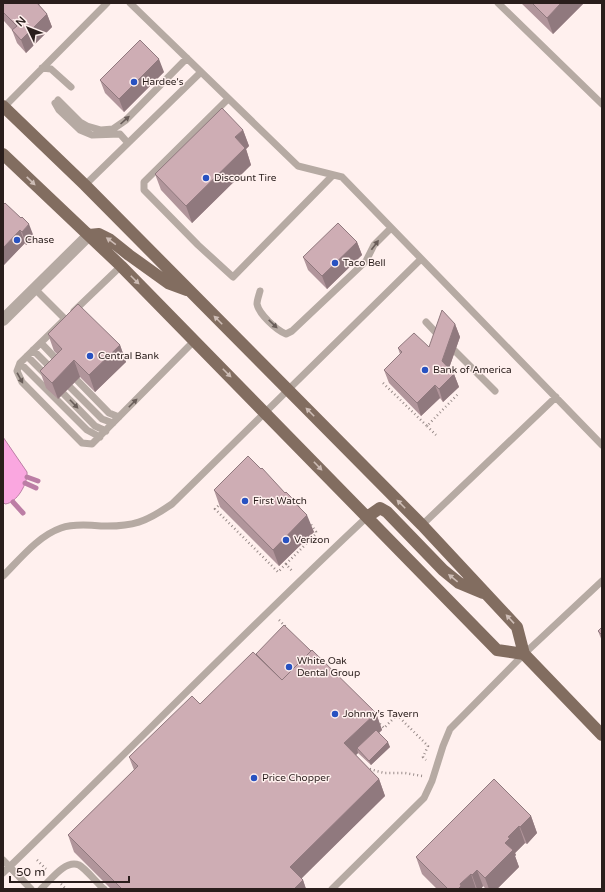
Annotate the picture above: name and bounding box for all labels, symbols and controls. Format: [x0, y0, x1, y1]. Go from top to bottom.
north arrow [8, 8, 48, 48]
text: N [13, 14, 29, 29]
place label: Hardee's [142, 76, 184, 88]
marker: Hardee's [129, 77, 139, 87]
one-way arrow [121, 116, 130, 125]
place label: Discount Tire [214, 172, 277, 184]
marker: Discount Tire [201, 173, 211, 183]
one-way arrow [26, 176, 36, 186]
place label: Chase [25, 234, 54, 246]
marker: Chase [12, 235, 22, 245]
one-way arrow [105, 237, 116, 245]
one-way arrow [371, 239, 380, 250]
place label: Taco Bell [343, 257, 385, 269]
marker: Taco Bell [330, 258, 340, 268]
one-way arrow [131, 275, 140, 285]
one-way arrow [213, 315, 223, 325]
one-way arrow [268, 319, 278, 329]
place label: Central Bank [98, 350, 159, 362]
marker: Central Bank [85, 351, 95, 361]
place label: Bank of America [433, 364, 512, 376]
marker: Bank of America [420, 365, 430, 375]
one-way arrow [222, 368, 232, 378]
one-way arrow [17, 372, 24, 384]
one-way arrow [128, 398, 138, 408]
one-way arrow [69, 399, 79, 409]
one-way arrow [305, 407, 315, 417]
one-way arrow [313, 461, 322, 471]
place label: First Watch [253, 495, 307, 507]
marker: First Watch [240, 496, 250, 506]
one-way arrow [397, 499, 406, 509]
place label: Verizon [294, 534, 330, 546]
marker: Verizon [281, 535, 291, 545]
one-way arrow [448, 574, 459, 582]
one-way arrow [505, 614, 515, 624]
place label: White Oak Dental Group [297, 655, 360, 679]
marker: White Oak Dental Group [284, 662, 294, 672]
place label: Johnny’s Tavern [343, 708, 419, 720]
marker: Johnny’s Tavern [330, 709, 340, 719]
place label: Price Chopper [262, 772, 330, 784]
marker: Price Chopper [249, 773, 259, 783]
scale bar [10, 858, 129, 884]
text: 50 m [16, 865, 45, 879]

